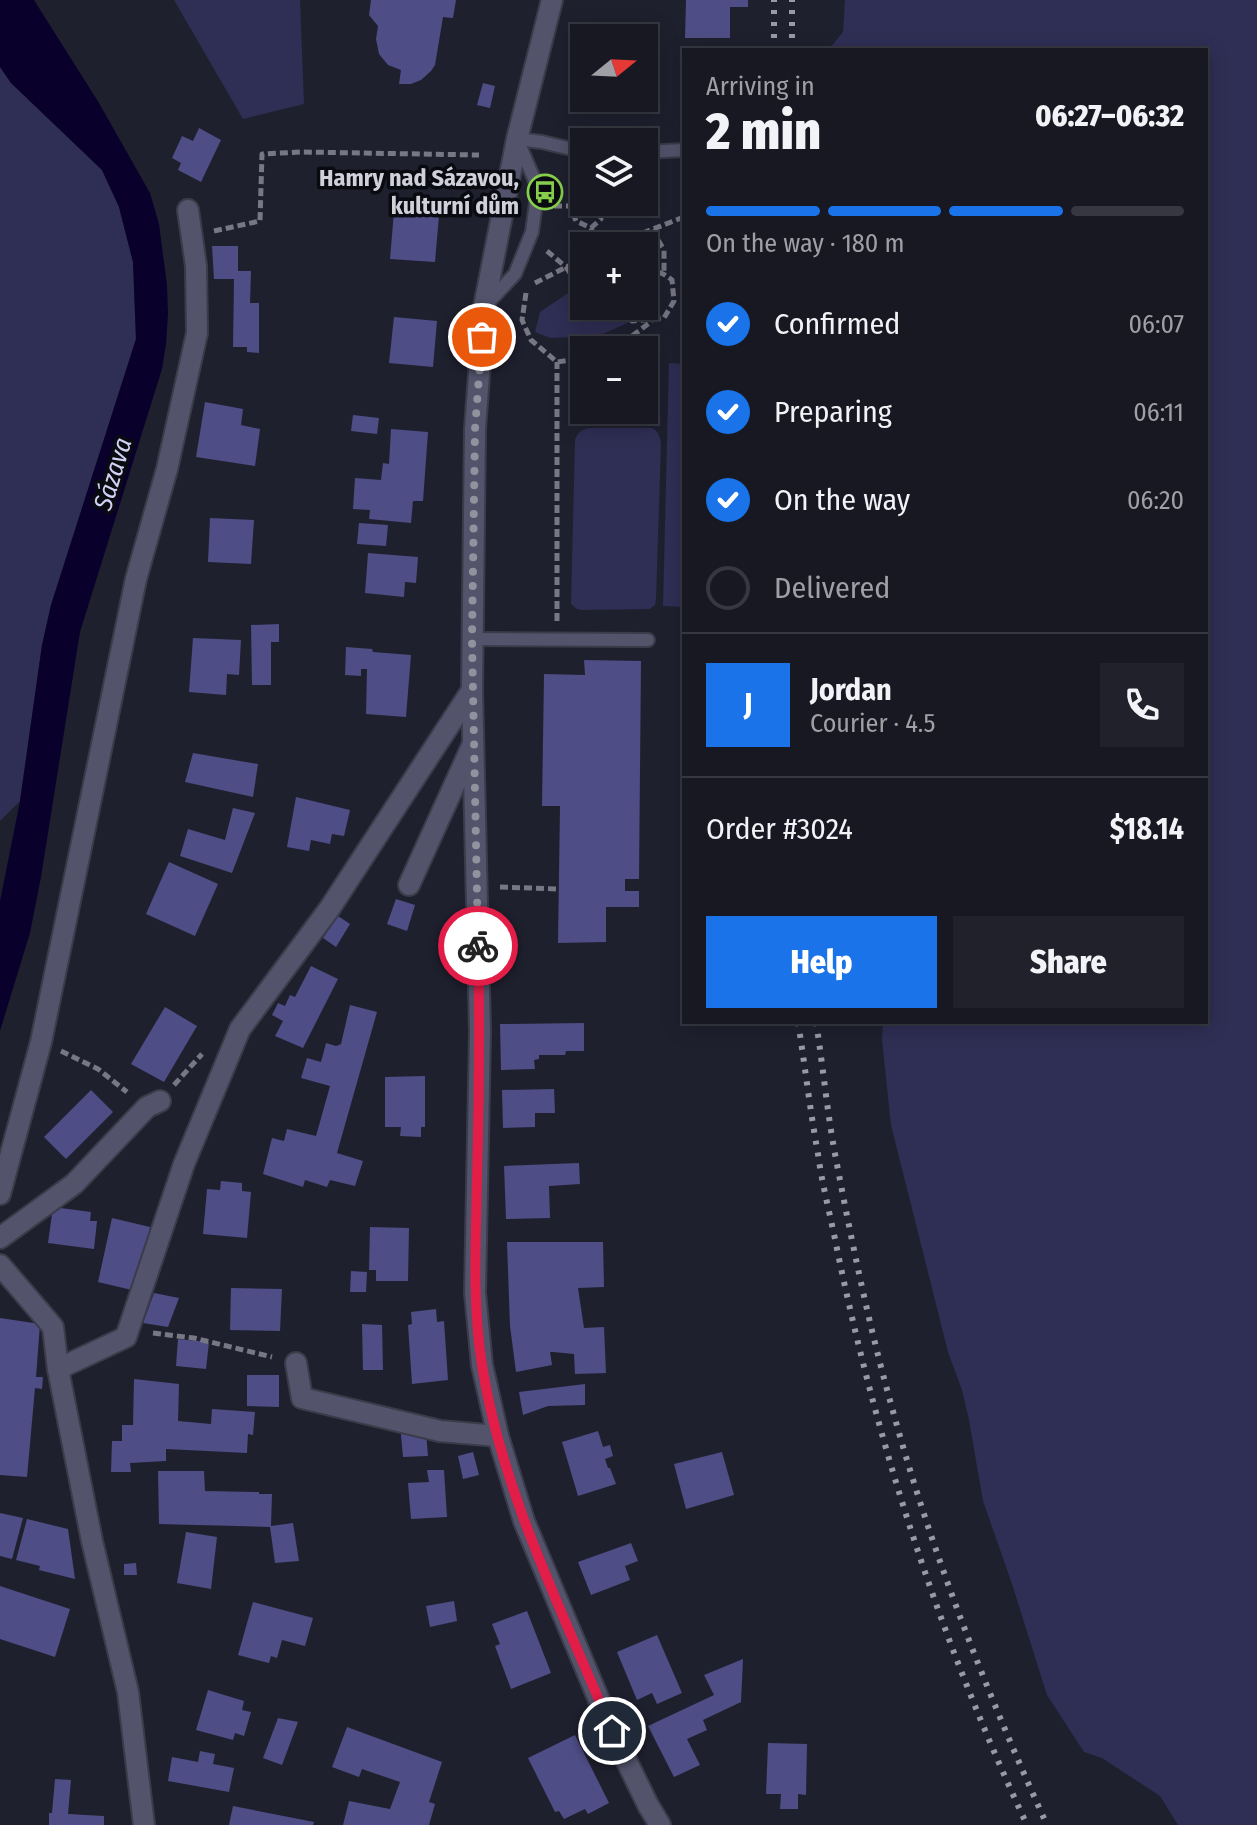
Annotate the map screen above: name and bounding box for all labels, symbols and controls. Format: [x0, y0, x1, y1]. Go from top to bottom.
north arrow [570, 24, 658, 112]
map controls [570, 24, 658, 424]
text: Arriving in [706, 71, 815, 102]
text: 06:27–06:32 [1035, 98, 1184, 134]
text: 2 min [706, 100, 821, 163]
button: layers [570, 128, 658, 216]
place label: Hamry nad Sázavou, kulturní dům [319, 164, 519, 220]
bus stop icon: Hamry nad Sázavou, kulturní dům [526, 173, 564, 211]
text: On the way · 180 m [706, 228, 904, 259]
button: + [570, 232, 658, 320]
icon: check [706, 302, 750, 346]
pin [448, 303, 516, 371]
text: Confirmed [774, 306, 900, 342]
text: 06:07 [1128, 309, 1184, 340]
icon: bag [460, 315, 504, 359]
button: − [570, 336, 658, 424]
icon: check [706, 390, 750, 434]
text: Preparing [774, 394, 892, 430]
text: 06:11 [1133, 397, 1184, 428]
water label: Sázava [87, 434, 139, 515]
icon: check [706, 478, 750, 522]
text: On the way [774, 482, 910, 518]
text: 06:20 [1127, 485, 1184, 516]
text: Delivered [774, 570, 890, 606]
button: phone [1100, 663, 1184, 747]
text: Jordan [810, 672, 892, 708]
text: J [744, 687, 752, 723]
text: Courier · 4.5 [810, 708, 936, 739]
text: Order #3024 [706, 811, 853, 847]
text: $18.14 [1110, 811, 1184, 847]
courier [438, 906, 518, 986]
button: Help [706, 916, 937, 1008]
button: Share [953, 916, 1184, 1008]
icon: bike [456, 924, 500, 968]
pin [578, 1697, 646, 1765]
icon: home [590, 1709, 634, 1753]

